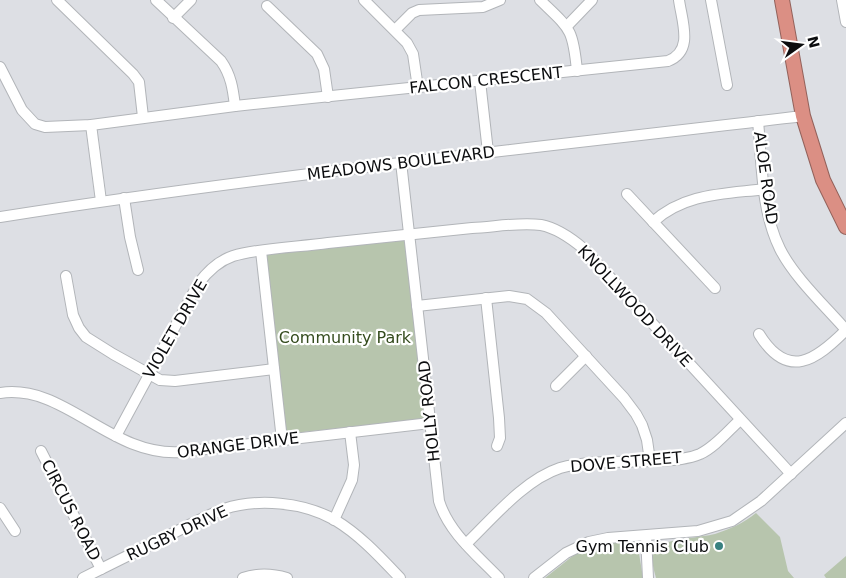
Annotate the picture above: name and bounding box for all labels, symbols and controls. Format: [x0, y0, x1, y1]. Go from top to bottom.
north arrow [776, 20, 826, 70]
text: N [804, 34, 823, 49]
street label: FALCON CRESCENT [408, 62, 564, 97]
street label: ALOE ROAD [750, 130, 782, 226]
street label: MEADOWS BOULEVARD [306, 142, 496, 184]
street label: KNOLLWOOD DRIVE [574, 241, 696, 371]
street label: VIOLET DRIVE [139, 276, 211, 382]
park label: Community Park [279, 328, 412, 347]
street label: HOLLY ROAD [414, 359, 444, 463]
street label: ORANGE DRIVE [176, 428, 300, 462]
street label: DOVE STREET [569, 448, 683, 476]
street label: CIRCUS ROAD [37, 456, 105, 564]
street label: RUGBY DRIVE [123, 501, 231, 565]
place label: Gym Tennis Club [576, 537, 709, 556]
marker: Gym Tennis Club [713, 540, 725, 552]

